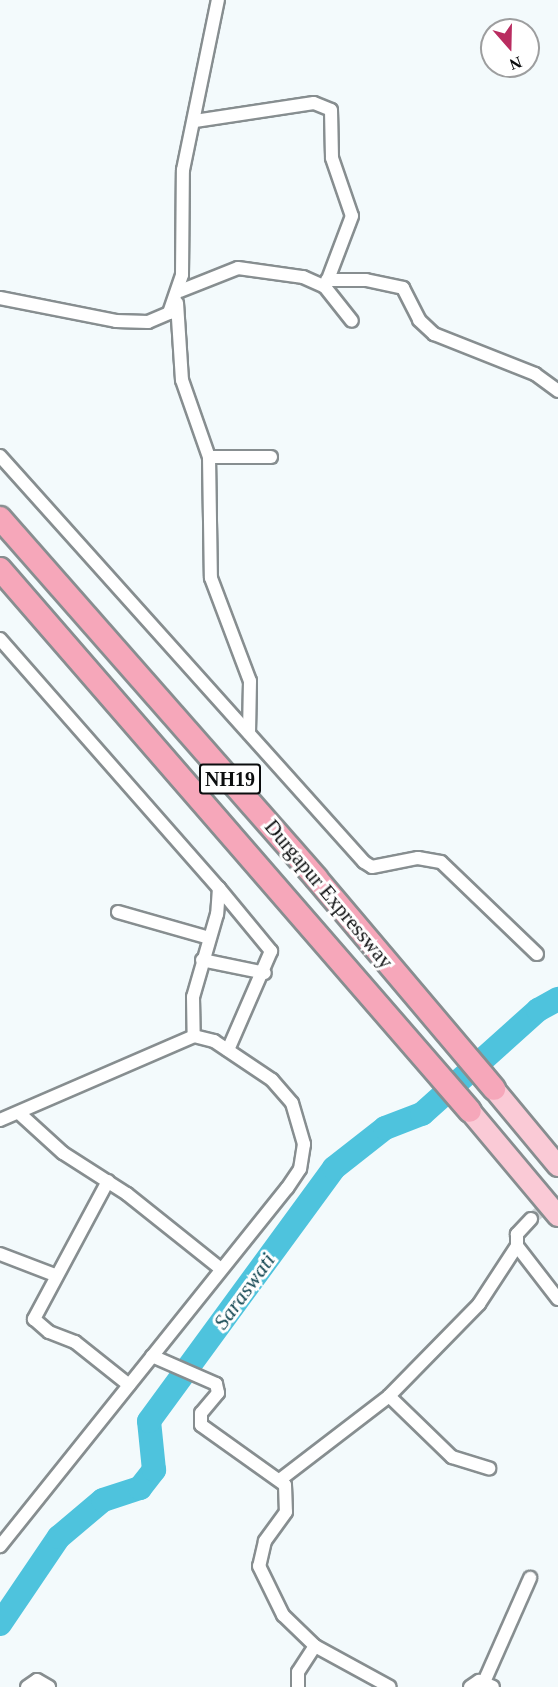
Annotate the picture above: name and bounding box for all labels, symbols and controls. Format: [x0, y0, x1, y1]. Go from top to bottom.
north arrow [480, 18, 540, 78]
text: N [507, 54, 524, 73]
road number: NH19 [198, 762, 262, 796]
street label: Durgapur Expressway [259, 814, 399, 974]
water label: Saraswati [207, 1248, 281, 1334]

